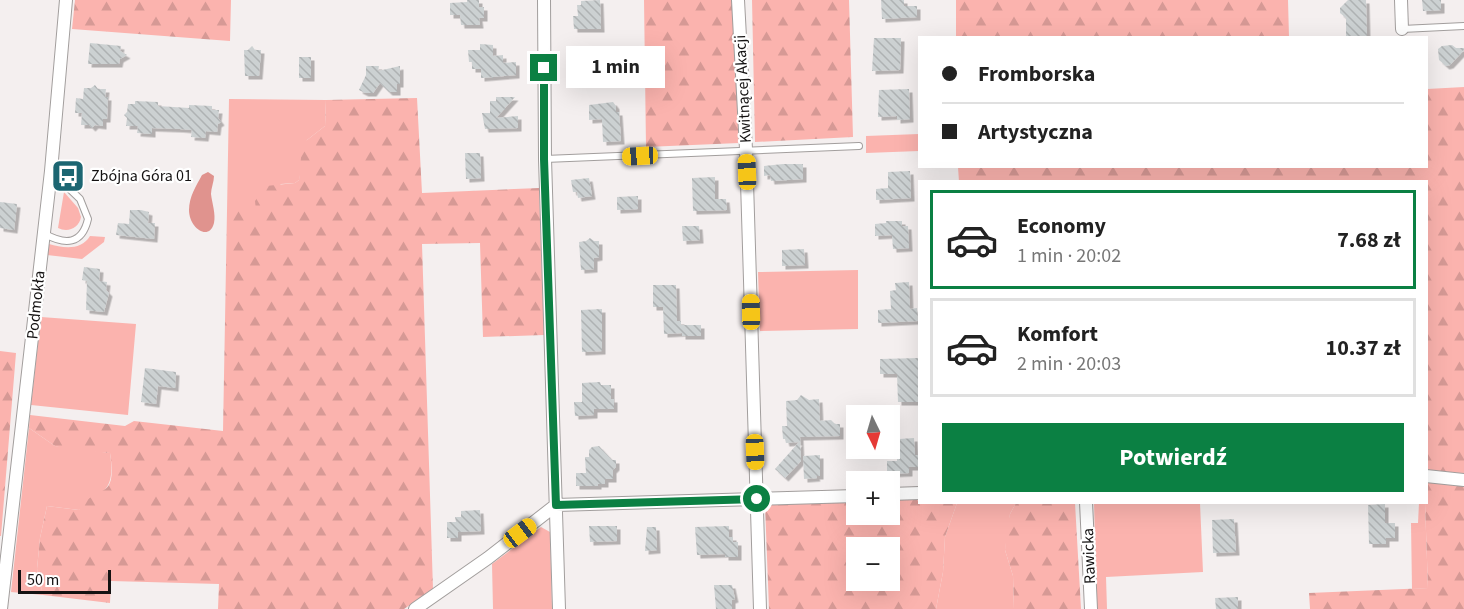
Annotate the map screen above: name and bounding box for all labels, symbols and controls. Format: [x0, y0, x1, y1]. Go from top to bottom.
street label: Kwitnącej Akacji [729, 34, 757, 144]
callout: 1 min [565, 47, 664, 89]
text: 1 min [591, 53, 640, 81]
route end [530, 54, 557, 81]
text: Fromborska [978, 58, 1095, 90]
text: Artystyczna [978, 116, 1093, 148]
car [622, 146, 658, 166]
car [737, 154, 757, 190]
bus stop icon: Zbójna Góra 01 [50, 158, 86, 194]
place label: Zbójna Góra 01 [91, 165, 192, 187]
text: Economy [1017, 210, 1106, 242]
icon: car [945, 213, 999, 267]
text: 7.68 zł [1337, 224, 1401, 256]
text: 1 min · 20:02 [1017, 242, 1121, 270]
street label: Podmokła [21, 270, 51, 340]
car [742, 294, 760, 330]
text: Komfort [1017, 318, 1098, 350]
icon: car [945, 321, 999, 375]
text: 10.37 zł [1326, 332, 1401, 364]
text: 2 min · 20:03 [1017, 350, 1121, 378]
north arrow [846, 405, 900, 459]
map controls [846, 405, 900, 591]
button: Potwierdź [942, 423, 1404, 492]
car [745, 434, 765, 470]
button: + [846, 471, 900, 525]
route start [743, 485, 770, 512]
car [500, 515, 540, 551]
street label: Rawicka [1077, 528, 1101, 584]
button: − [846, 537, 900, 591]
scale bar [18, 567, 111, 594]
text: 50 m [27, 569, 59, 591]

